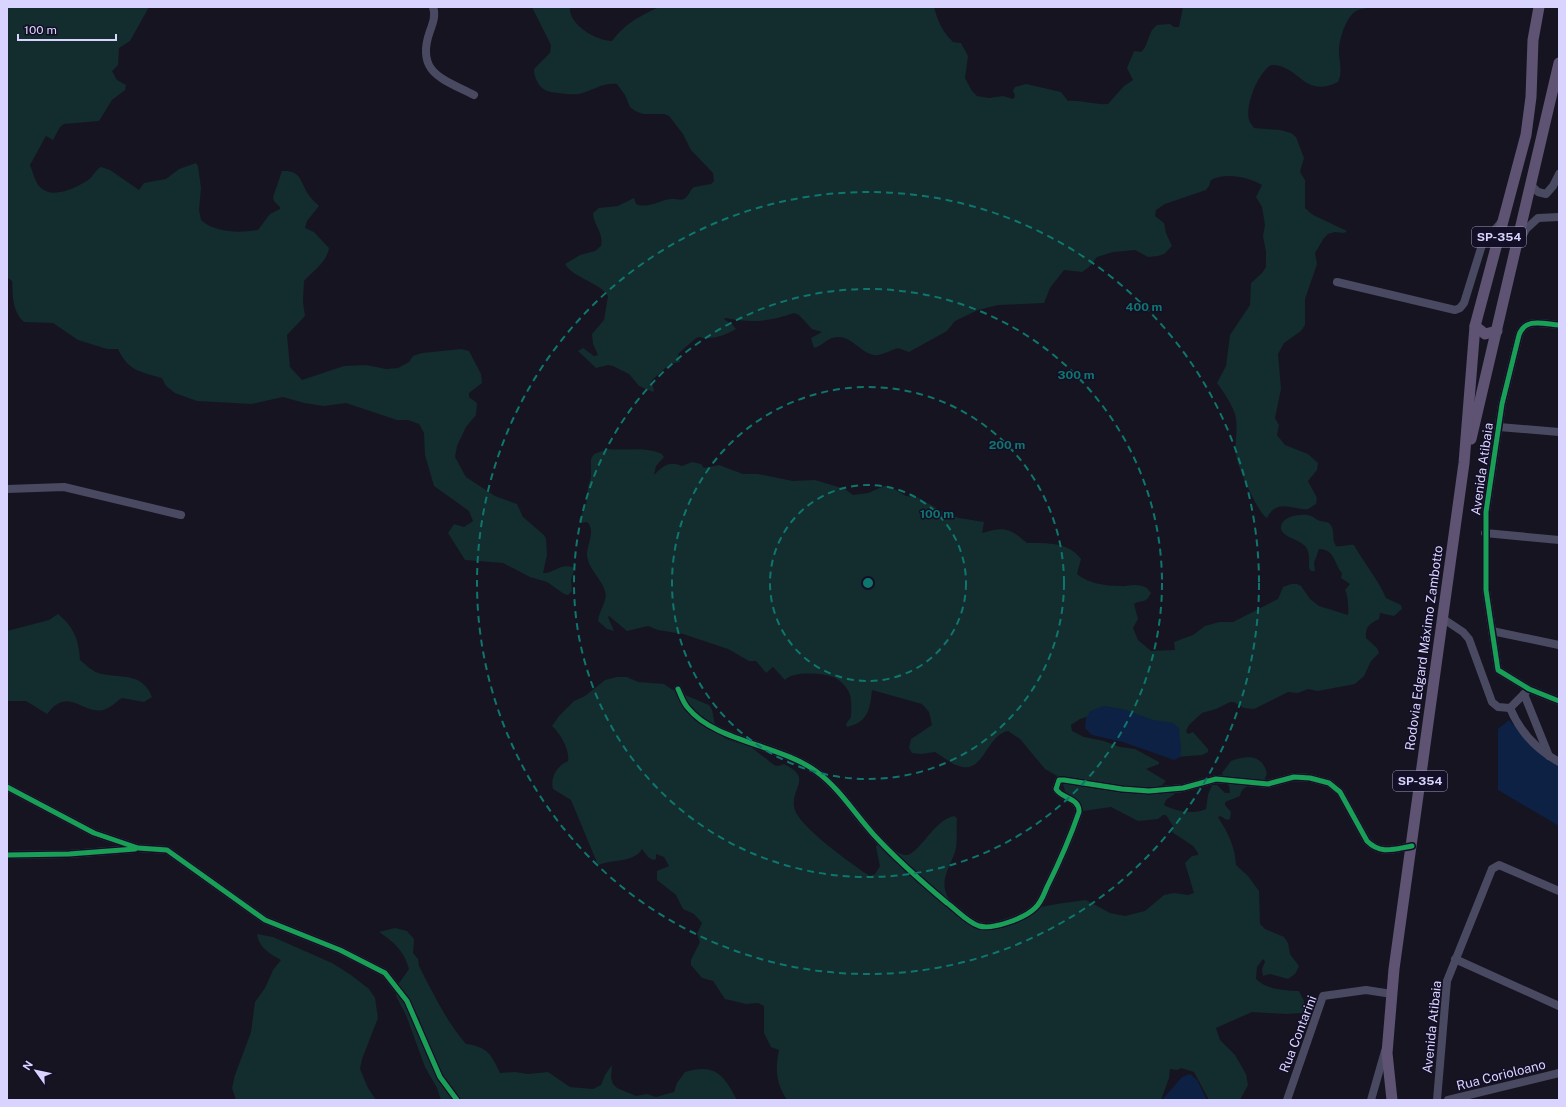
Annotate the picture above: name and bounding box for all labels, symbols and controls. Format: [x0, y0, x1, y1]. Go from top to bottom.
scale bar [18, 16, 116, 42]
text: 100 m [24, 23, 57, 37]
road number: SP-354 [1472, 227, 1526, 247]
text: 400 m [1126, 300, 1163, 314]
text: 300 m [1058, 368, 1095, 382]
street label: Avenida Atibaia [1468, 422, 1496, 516]
text: 200 m [989, 438, 1025, 452]
text: 100 m [920, 507, 954, 521]
street label: Rodovia Edgard Máximo Zambotto [1402, 545, 1446, 751]
centre of rings [861, 576, 875, 590]
road number: SP-354 [1393, 771, 1447, 791]
street label: Avenida Atibaia [1420, 980, 1444, 1074]
street label: Rua Contarini [1276, 993, 1320, 1075]
north arrow [16, 1051, 56, 1091]
street label: Rua Corioloano [1455, 1057, 1547, 1093]
text: N [20, 1059, 35, 1072]

